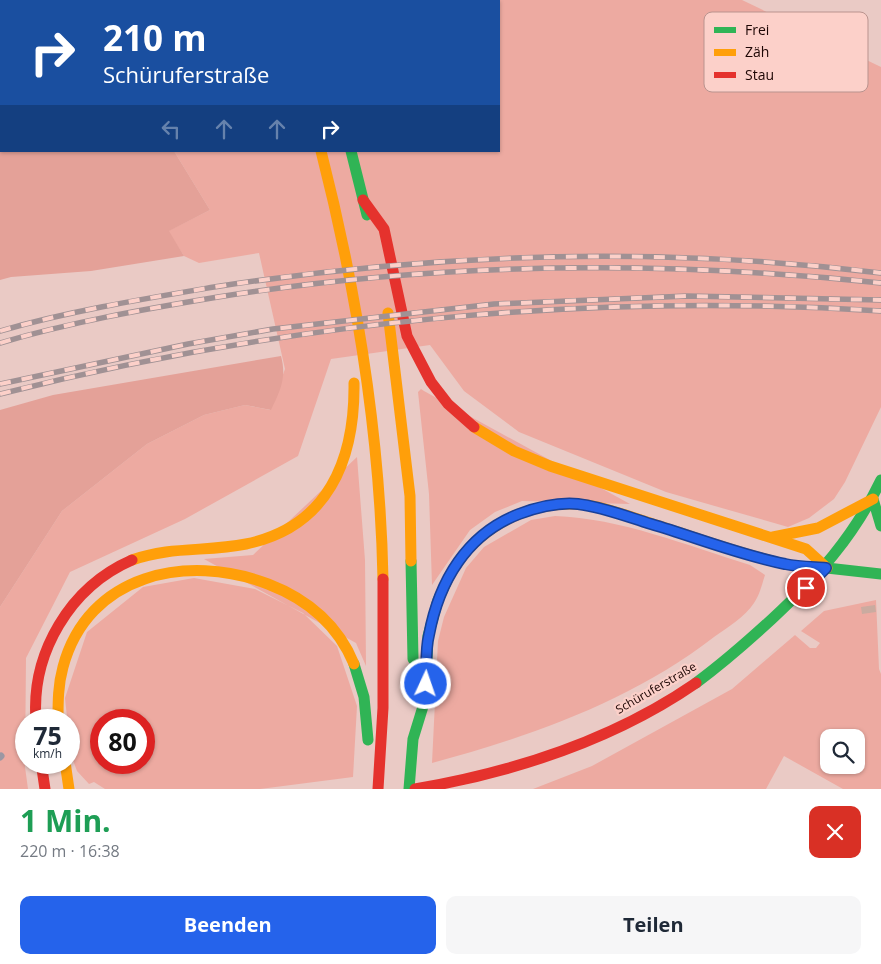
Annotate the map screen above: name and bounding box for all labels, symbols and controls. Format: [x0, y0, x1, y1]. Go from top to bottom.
legend [704, 12, 868, 92]
text: 210 m [103, 14, 207, 61]
icon: right [20, 20, 85, 85]
text: Frei [745, 20, 769, 39]
text: Zäh [745, 42, 769, 61]
text: Schüruferstraße [103, 59, 269, 89]
text: Stau [745, 65, 774, 84]
icon: left [157, 115, 185, 143]
icon: ahead [210, 115, 238, 143]
icon: ahead [263, 115, 291, 143]
icon: right [316, 115, 344, 143]
pin [785, 567, 827, 609]
icon: arrive [792, 574, 820, 602]
position arrow [399, 657, 451, 709]
street label: Schüruferstraße [612, 657, 700, 718]
speed limit sign: 80 [90, 709, 155, 774]
text: 75 [33, 718, 62, 752]
map controls [820, 729, 865, 774]
button: search [820, 729, 865, 774]
text: km/h [33, 745, 62, 762]
text: 1 Min. [20, 800, 111, 841]
button: close [809, 806, 861, 858]
text: 220 m · 16:38 [20, 840, 120, 862]
button: Beenden [20, 896, 436, 954]
button: Teilen [446, 896, 861, 954]

